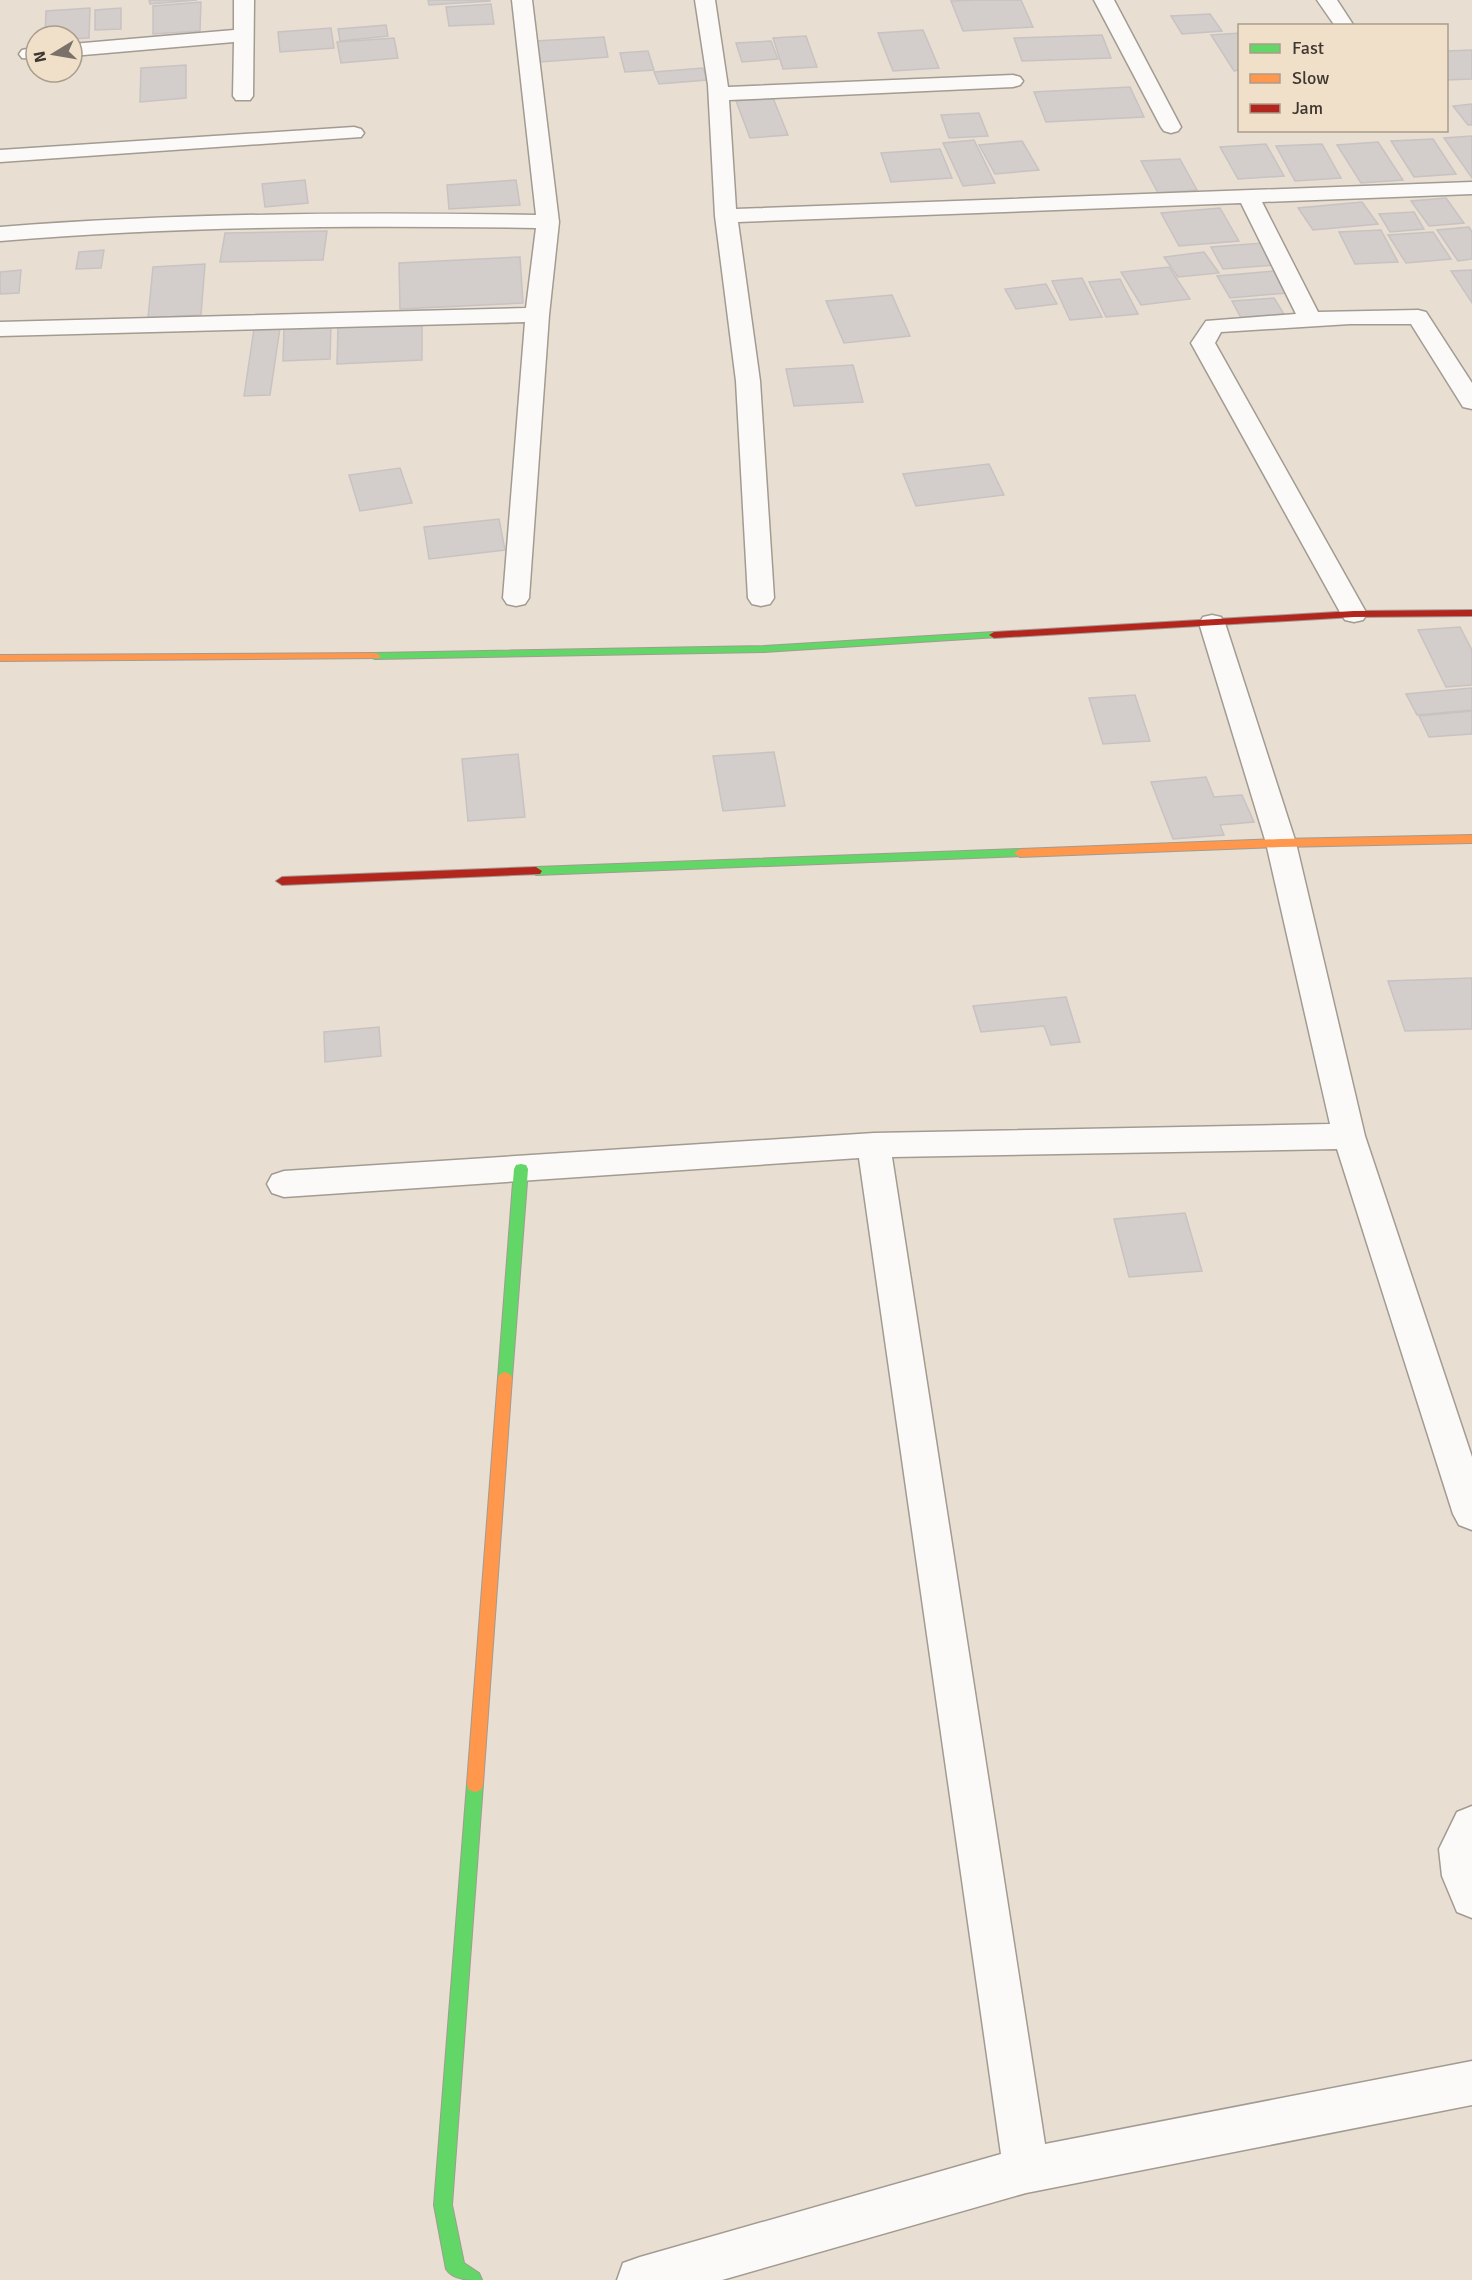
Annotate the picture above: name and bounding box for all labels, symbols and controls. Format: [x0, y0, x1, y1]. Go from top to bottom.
north arrow [24, 24, 84, 84]
legend [1238, 24, 1448, 132]
text: Fast [1292, 37, 1324, 59]
text: N [29, 49, 51, 64]
text: Slow [1292, 67, 1329, 89]
text: Jam [1292, 97, 1323, 119]

